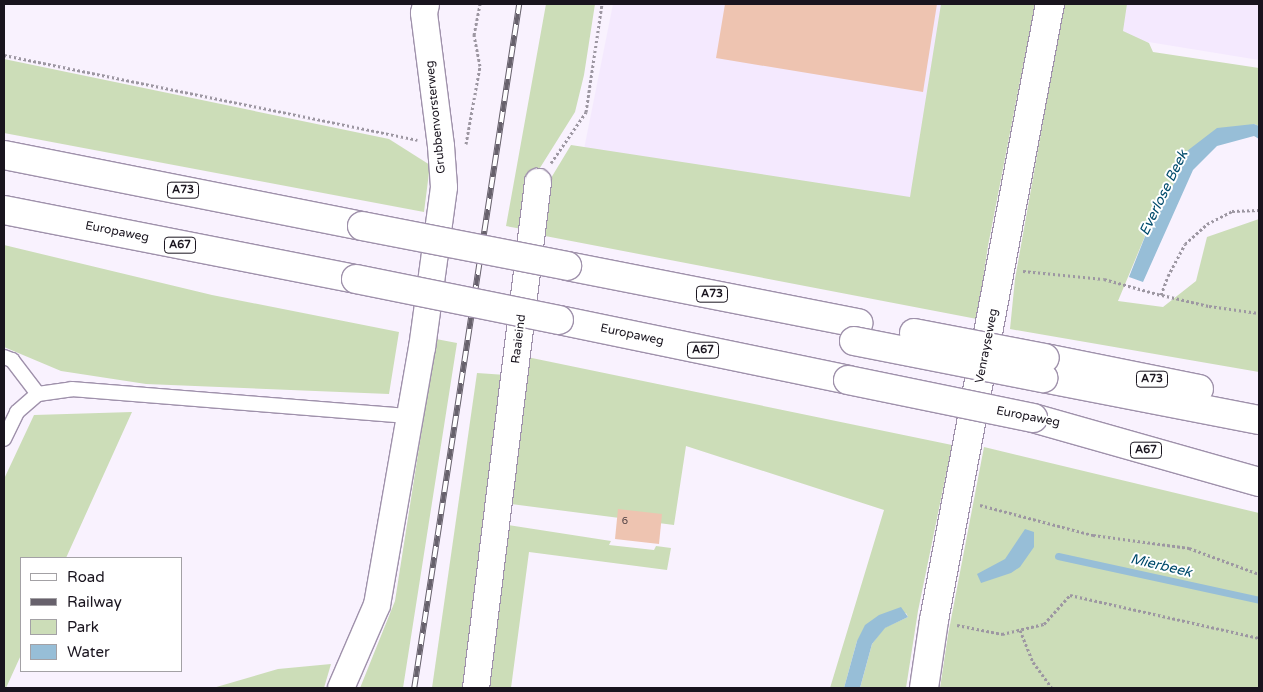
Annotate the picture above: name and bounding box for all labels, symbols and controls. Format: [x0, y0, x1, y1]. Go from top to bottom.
street label: Grubbenvorsterweg [423, 60, 449, 174]
water label: Everlose Beek [1136, 148, 1192, 238]
road number: A73 [167, 182, 199, 198]
street label: Europaweg [84, 219, 150, 245]
road number: A67 [164, 236, 196, 254]
road number: A73 [696, 286, 728, 302]
street label: Venrayseweg [973, 307, 1001, 385]
street label: Raaieind [509, 313, 529, 365]
street label: Europaweg [599, 321, 665, 349]
road number: A67 [687, 342, 719, 358]
road number: A73 [1136, 370, 1168, 388]
street label: Europaweg [995, 404, 1061, 430]
road number: A67 [1130, 442, 1162, 458]
house number: 6 [622, 516, 628, 528]
water label: Mierbeek [1129, 551, 1193, 581]
legend [20, 557, 182, 672]
text: Road [67, 568, 105, 586]
text: Railway [67, 593, 122, 611]
text: Park [67, 618, 99, 636]
text: Water [67, 643, 110, 661]

